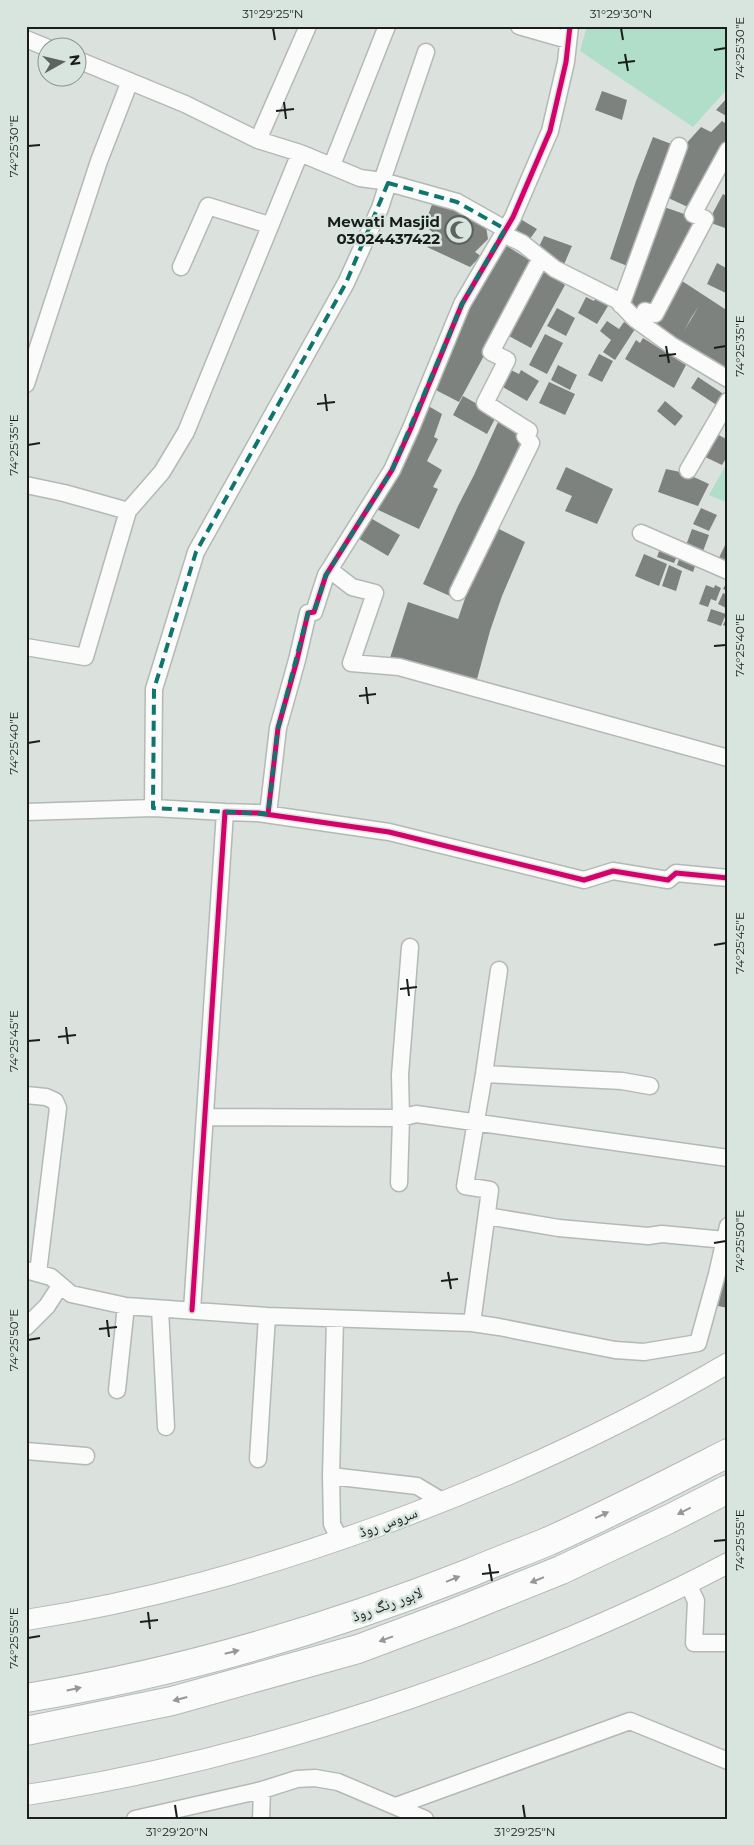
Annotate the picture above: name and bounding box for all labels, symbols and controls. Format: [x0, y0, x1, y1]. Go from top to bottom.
text: 31°29'25"N [242, 6, 304, 21]
text: 31°29'30"N [590, 6, 652, 21]
text: 74°25'30"E [732, 17, 747, 79]
north arrow [38, 38, 88, 88]
text: N [65, 53, 85, 67]
text: 74°25'30"E [6, 115, 21, 177]
place label: Mewati Masjid 03024437422 [327, 212, 440, 248]
mosque icon: Mewati Masjid 03024437422 [444, 215, 474, 245]
text: 74°25'35"E [732, 315, 747, 377]
text: 74°25'35"E [6, 414, 21, 476]
text: 74°25'40"E [732, 613, 747, 677]
text: 74°25'40"E [6, 711, 21, 775]
text: 74°25'45"E [732, 912, 747, 974]
text: 74°25'45"E [6, 1010, 21, 1072]
text: 74°25'50"E [732, 1210, 747, 1272]
text: 74°25'50"E [6, 1309, 21, 1371]
street label: سروس روڈ [356, 1503, 420, 1542]
one-way arrow [677, 1507, 692, 1515]
text: 74°25'55"E [732, 1509, 747, 1571]
one-way arrow [595, 1511, 609, 1519]
one-way arrow [446, 1575, 461, 1583]
one-way arrow [530, 1576, 544, 1584]
street label: لاہور رنگ روڈ [349, 1583, 425, 1625]
text: 74°25'55"E [6, 1607, 21, 1669]
one-way arrow [378, 1635, 393, 1643]
one-way arrow [225, 1648, 240, 1656]
one-way arrow [67, 1685, 82, 1693]
one-way arrow [172, 1695, 187, 1703]
text: 31°29'20"N [146, 1824, 208, 1839]
text: 31°29'25"N [494, 1824, 556, 1839]

